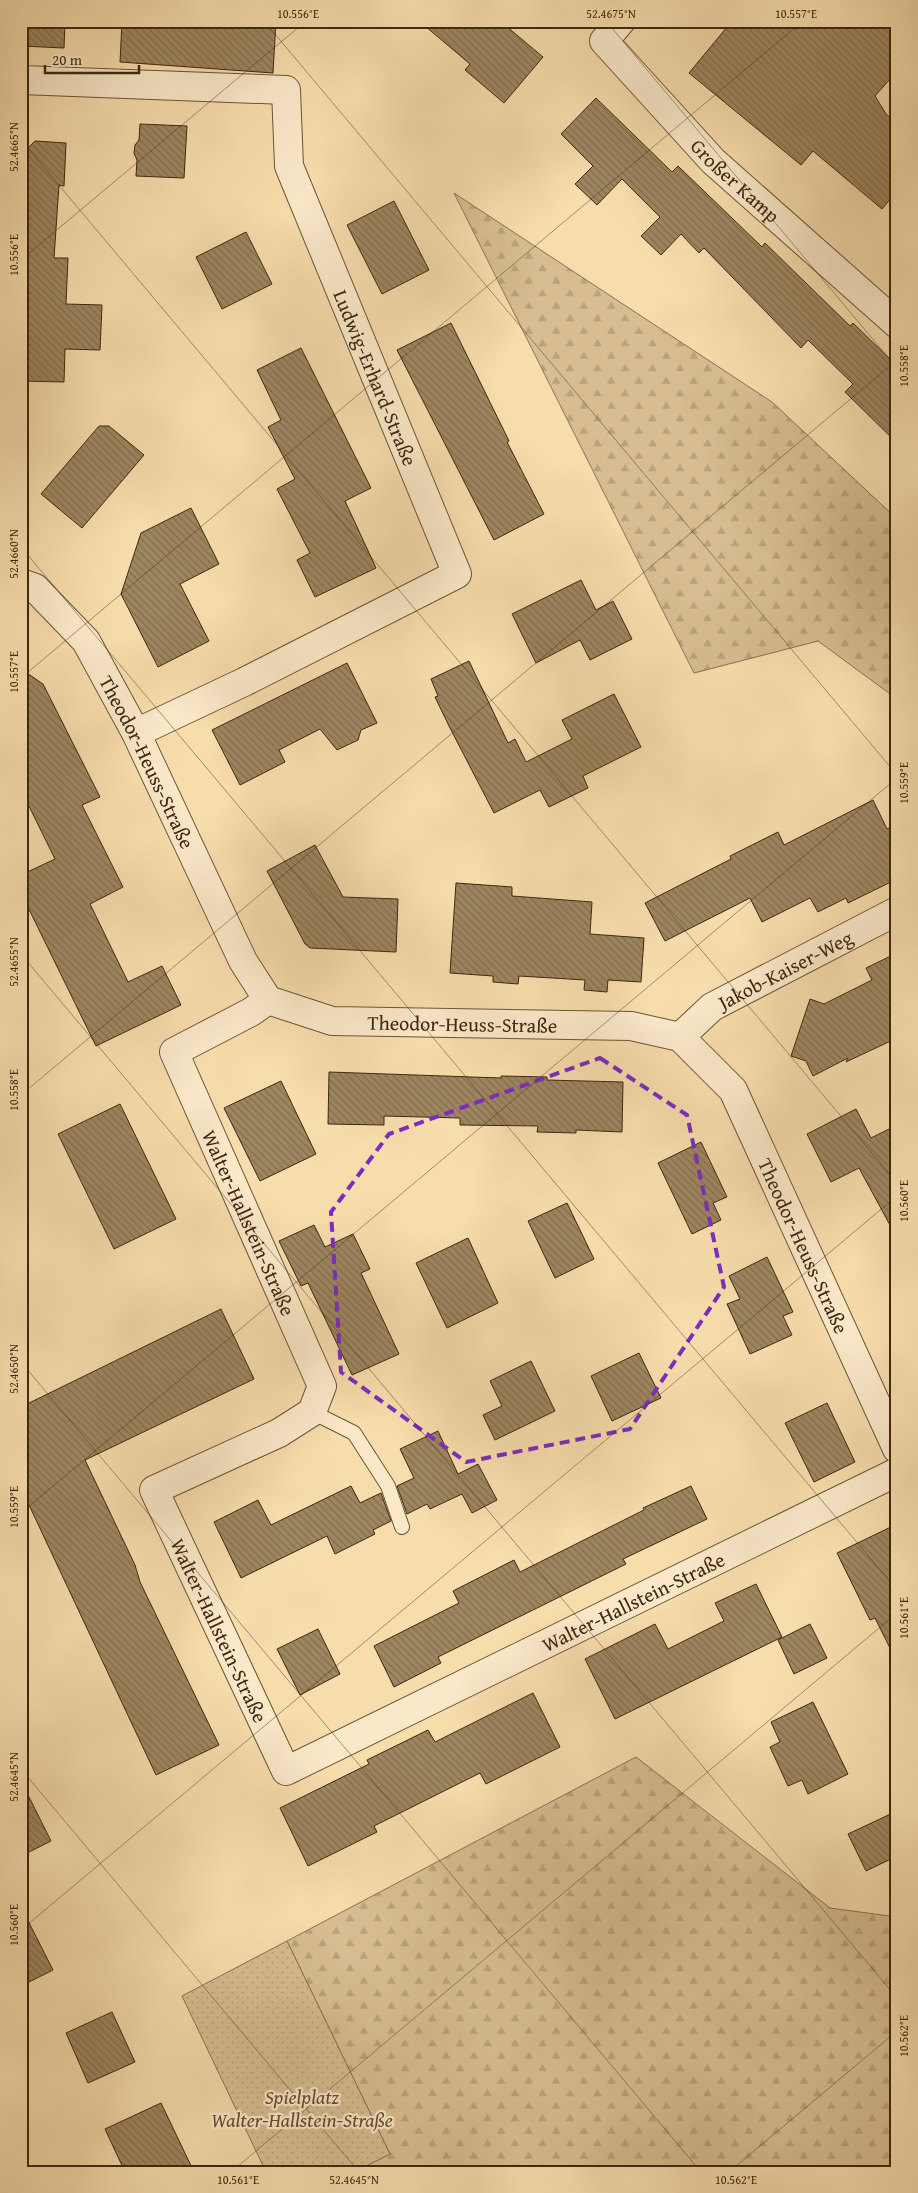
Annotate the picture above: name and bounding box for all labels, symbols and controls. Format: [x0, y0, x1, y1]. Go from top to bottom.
text: 10.556°E [277, 5, 319, 22]
text: 52.4675°N [586, 5, 636, 22]
text: 10.557°E [775, 5, 817, 22]
scale bar [45, 42, 139, 74]
text: 20 m [52, 49, 83, 70]
text: 52.4665°N [5, 122, 22, 172]
street label: Großer Kamp [684, 132, 787, 229]
text: 10.556°E [5, 234, 22, 276]
street label: Ludwig-Erhard-Straße [327, 285, 425, 470]
text: 10.558°E [895, 345, 912, 387]
text: 52.4660°N [5, 529, 22, 579]
text: 10.557°E [5, 651, 22, 693]
street label: Theodor-Heuss-Straße [93, 670, 203, 853]
text: 10.559°E [895, 762, 912, 804]
street label: Jakob-Kaiser-Weg [710, 922, 857, 1017]
text: 52.4655°N [5, 937, 22, 987]
street label: Theodor-Heuss-Straße [367, 1007, 557, 1039]
text: 10.558°E [5, 1069, 22, 1111]
street label: Walter-Hallstein-Straße [196, 1125, 303, 1320]
street label: Theodor-Heuss-Straße [751, 1153, 857, 1338]
text: 10.560°E [895, 1180, 912, 1222]
text: 52.4650°N [5, 1344, 22, 1394]
text: 10.559°E [5, 1486, 22, 1528]
street label: Walter-Hallstein-Straße [164, 1533, 276, 1727]
street label: Walter-Hallstein-Straße [537, 1544, 729, 1658]
text: 10.561°E [895, 1597, 912, 1639]
text: 52.4645°N [5, 1752, 22, 1802]
text: 10.560°E [5, 1904, 22, 1946]
text: 10.562°E [895, 2015, 912, 2057]
park label: Spielplatz Walter-Hallstein-Straße [211, 2082, 393, 2134]
text: 10.561°E [217, 2171, 259, 2188]
text: 52.4645°N [329, 2171, 379, 2188]
text: 10.562°E [715, 2171, 757, 2188]

